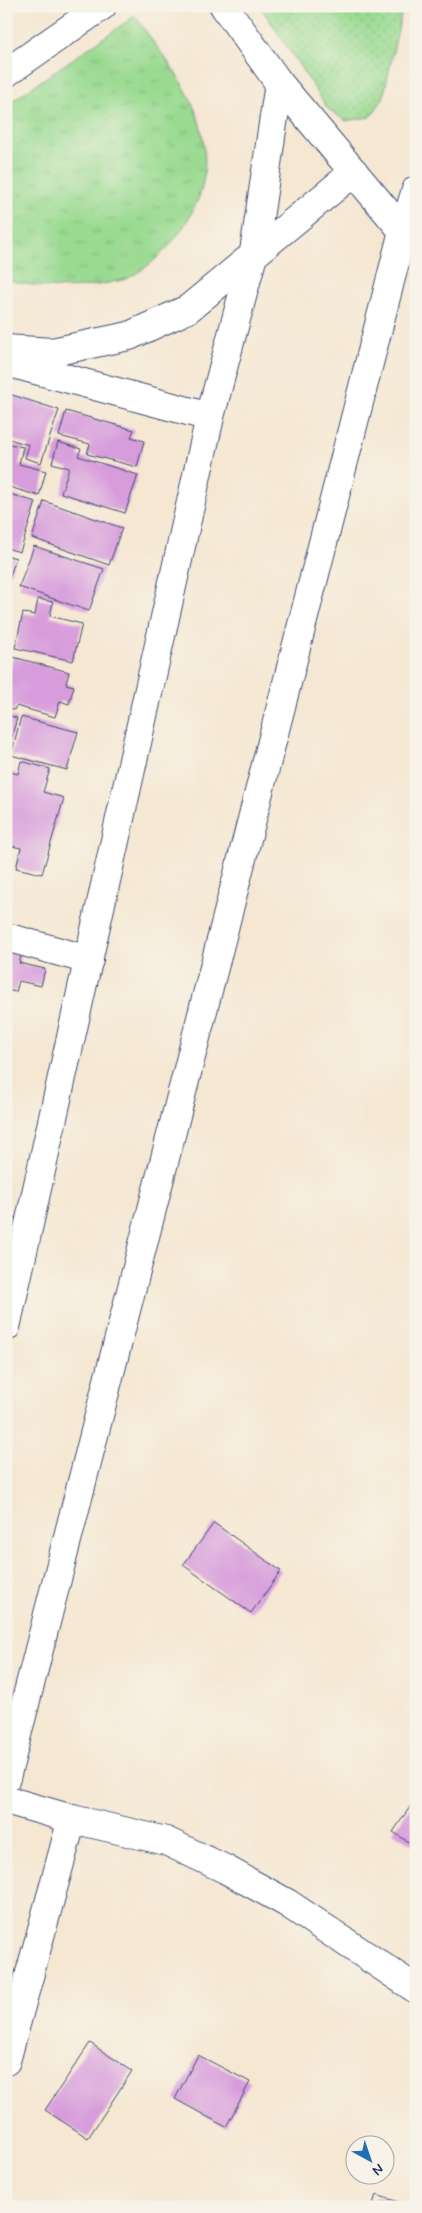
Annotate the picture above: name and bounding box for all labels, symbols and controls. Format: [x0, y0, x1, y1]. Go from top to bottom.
north arrow [344, 2136, 394, 2186]
text: N [368, 2159, 387, 2179]

